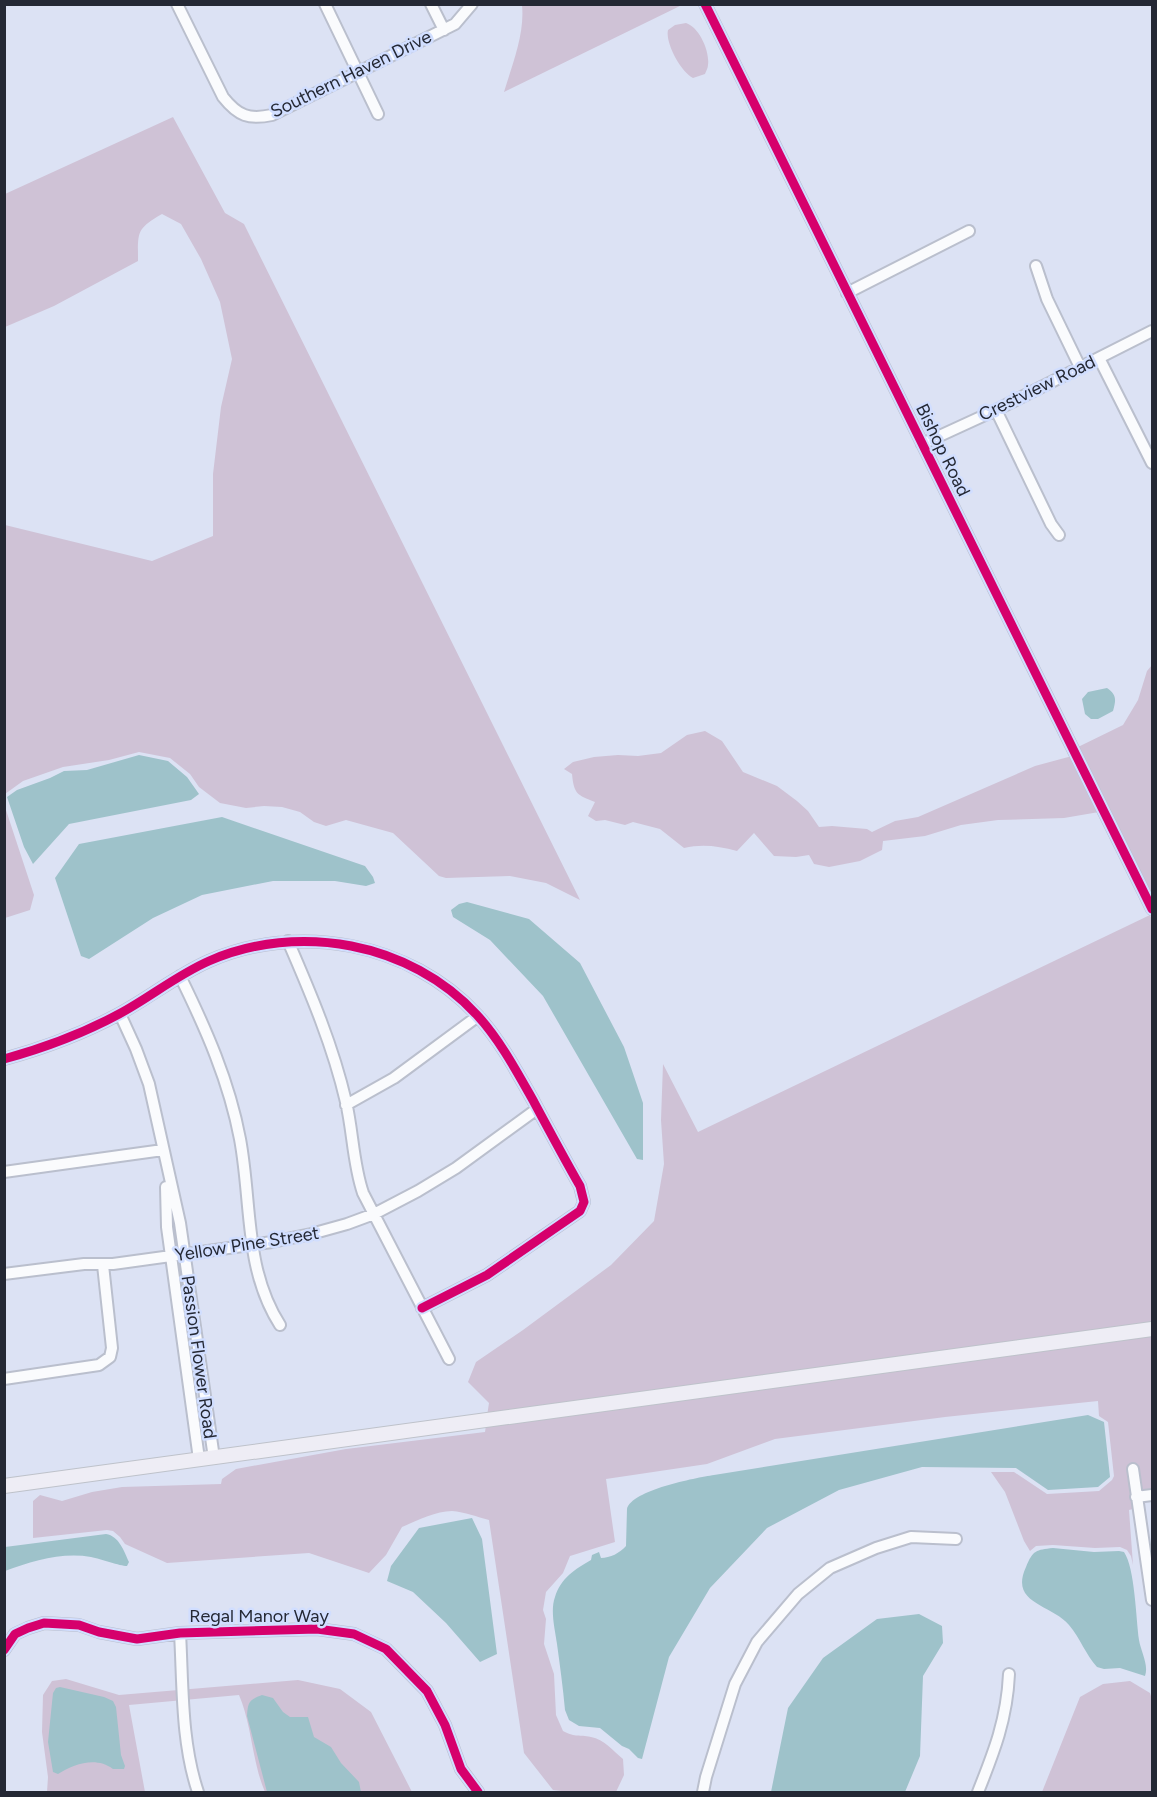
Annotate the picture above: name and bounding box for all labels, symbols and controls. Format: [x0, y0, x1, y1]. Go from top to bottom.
street label: Southern Haven Drive [267, 25, 435, 123]
street label: Crestview Road [975, 350, 1099, 426]
street label: Bishop Road [911, 400, 975, 500]
street label: Yellow Pine Street [173, 1222, 321, 1266]
street label: Passion Flower Road [177, 1274, 221, 1440]
street label: Regal Manor Way [189, 1605, 329, 1627]

